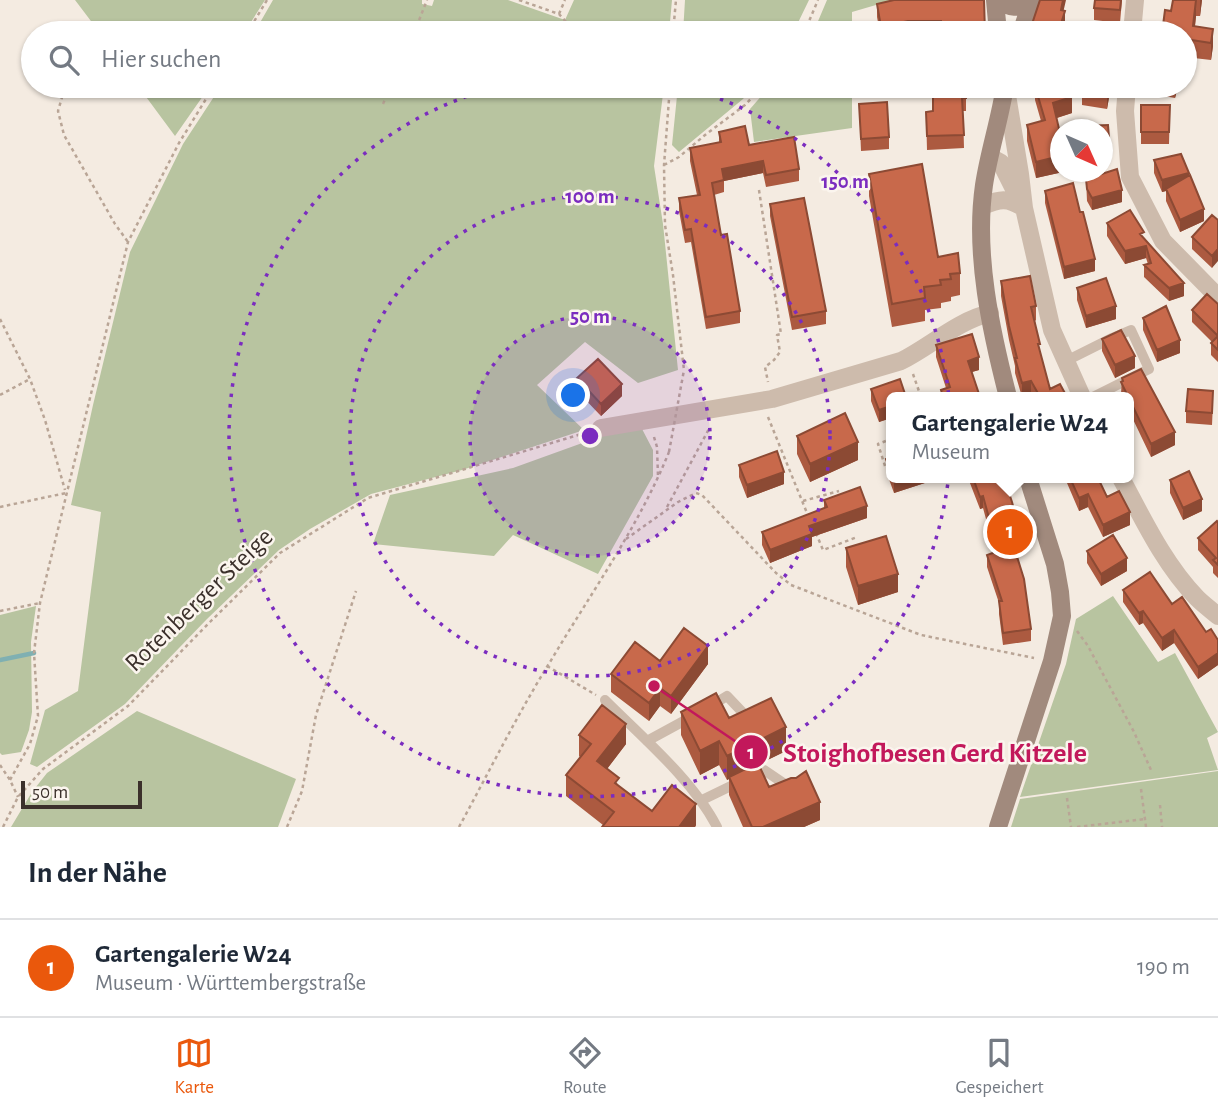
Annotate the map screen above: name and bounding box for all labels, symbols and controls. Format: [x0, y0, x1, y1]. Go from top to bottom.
search box [21, 21, 1197, 98]
icon: search [45, 41, 83, 79]
text: Hier suchen [101, 46, 222, 72]
north arrow [1050, 119, 1113, 182]
text: 150 m [821, 171, 869, 192]
text: 100 m [565, 186, 615, 207]
text: 50 m [570, 306, 610, 327]
your location [556, 378, 590, 412]
popup [886, 392, 1134, 483]
text: Gartengalerie W24 [912, 410, 1108, 436]
centre of rings [578, 424, 602, 448]
text: Museum [912, 441, 990, 464]
pin: 1 [987, 506, 1033, 558]
street label: Rotenberger Steige [120, 523, 278, 677]
callout: Stoighofbesen Gerd Kitzele [734, 727, 1101, 776]
text: Stoighofbesen Gerd Kitzele [783, 740, 1087, 768]
text: 1 [747, 742, 755, 763]
scale bar [21, 778, 142, 810]
text: 50 m [32, 783, 68, 802]
text: In der Nähe [28, 858, 167, 888]
text: Gartengalerie W24 [95, 941, 292, 967]
text: 1 [47, 956, 55, 979]
text: 190 m [1137, 956, 1190, 979]
text: Museum · Württembergstraße [95, 972, 366, 995]
tab: Karte [175, 1034, 214, 1099]
tab: Route [563, 1034, 606, 1099]
tab: Gespeichert [955, 1034, 1043, 1099]

